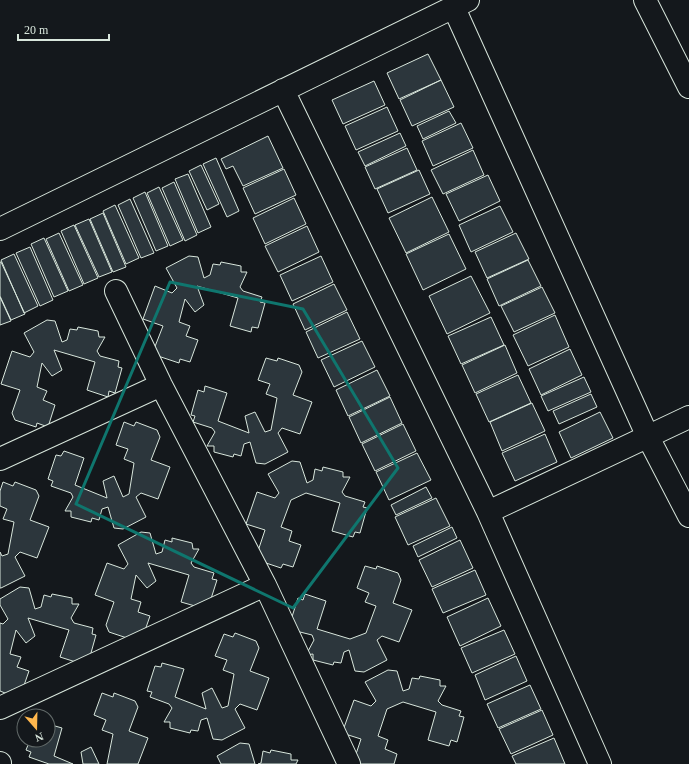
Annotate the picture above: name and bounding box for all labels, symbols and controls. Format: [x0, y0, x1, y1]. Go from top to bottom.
scale bar [18, 16, 109, 42]
text: 20 m [24, 23, 49, 37]
north arrow [16, 708, 56, 748]
text: N [34, 730, 45, 744]

